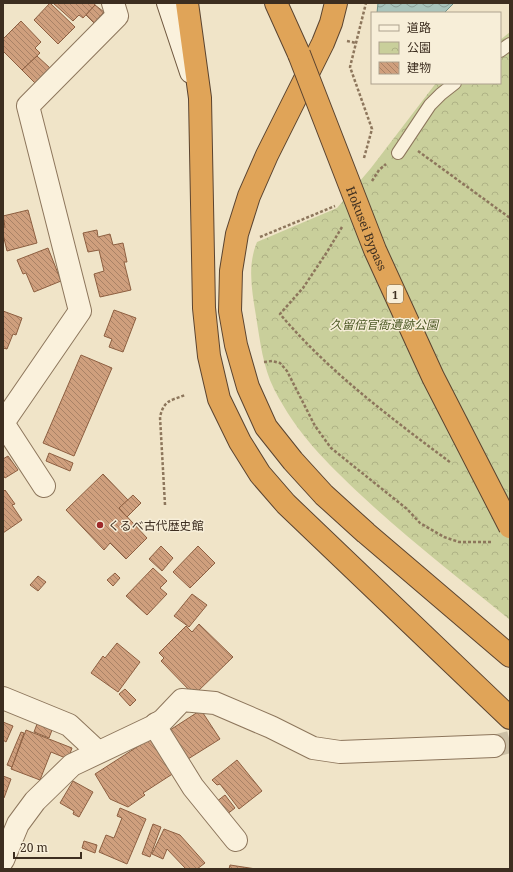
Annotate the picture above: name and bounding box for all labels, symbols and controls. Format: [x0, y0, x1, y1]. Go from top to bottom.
legend [371, 12, 501, 84]
text: 道路 [407, 19, 431, 36]
text: 公園 [407, 39, 431, 56]
text: 建物 [407, 59, 431, 76]
street label: Hokusei Bypass [343, 184, 392, 273]
road number: 1 [387, 285, 403, 303]
park label: 久留倍官衙遺跡公園 [330, 316, 440, 333]
place label: くるべ古代歴史館 [108, 517, 204, 534]
marker: くるべ古代歴史館 [95, 520, 105, 530]
scale bar [14, 834, 81, 860]
text: 20 m [20, 839, 48, 856]

